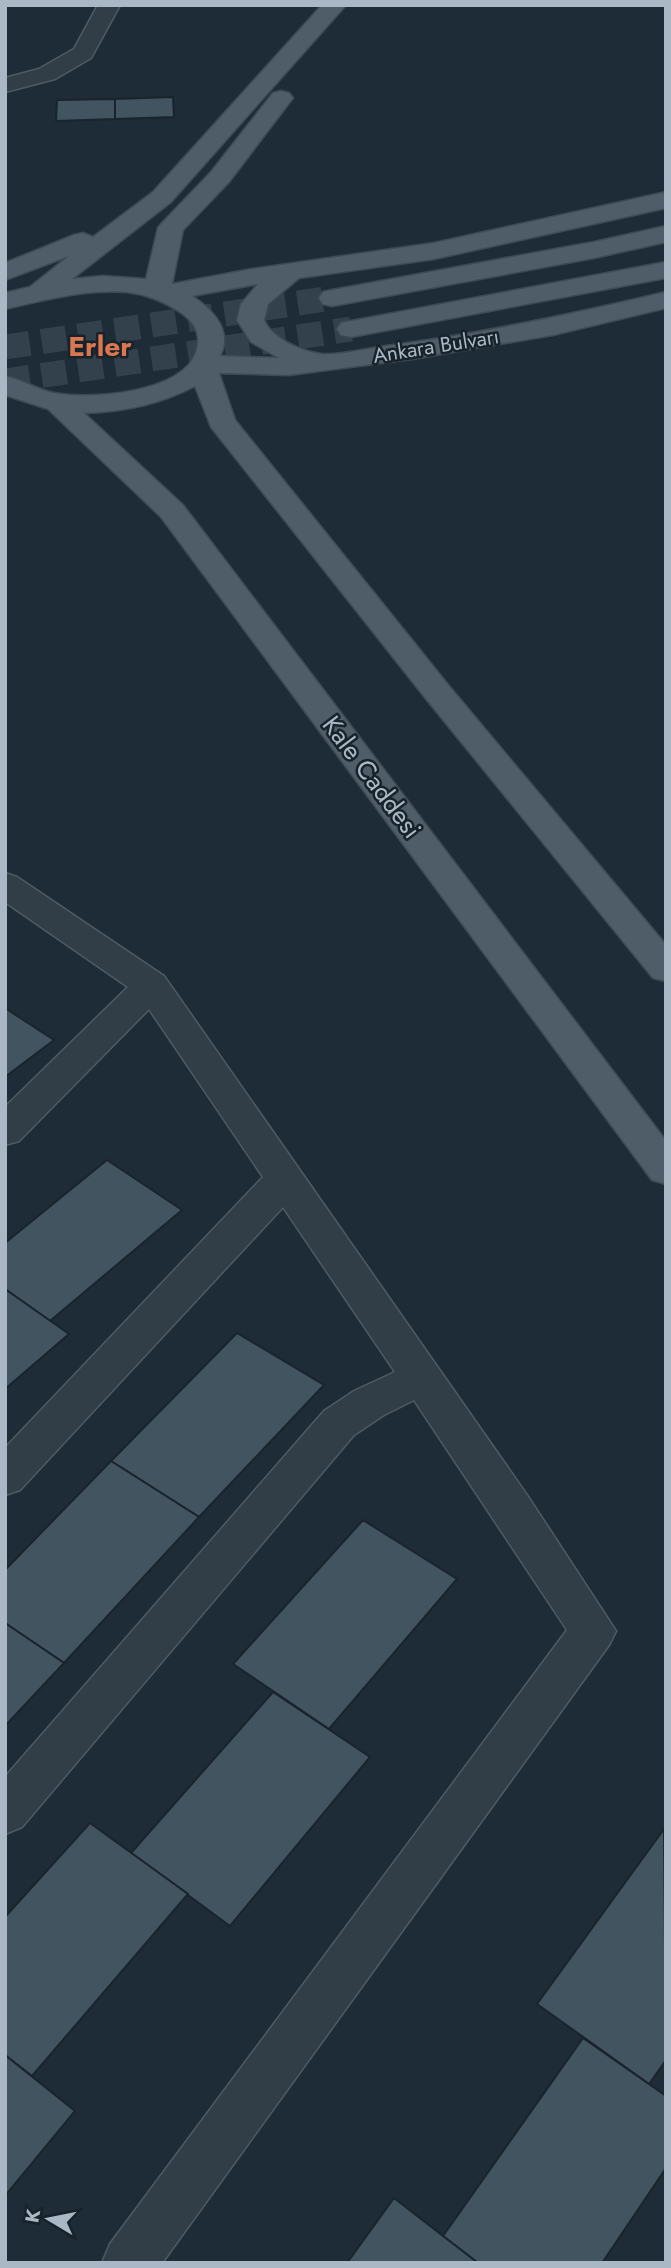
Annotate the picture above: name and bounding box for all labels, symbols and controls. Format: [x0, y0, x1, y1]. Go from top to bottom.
street label: Ankara Bulvarı [371, 321, 501, 371]
district label: Erler [68, 326, 132, 367]
street label: Kale Caddesi [313, 708, 431, 846]
north arrow [14, 2184, 84, 2254]
text: K [18, 2207, 47, 2225]

